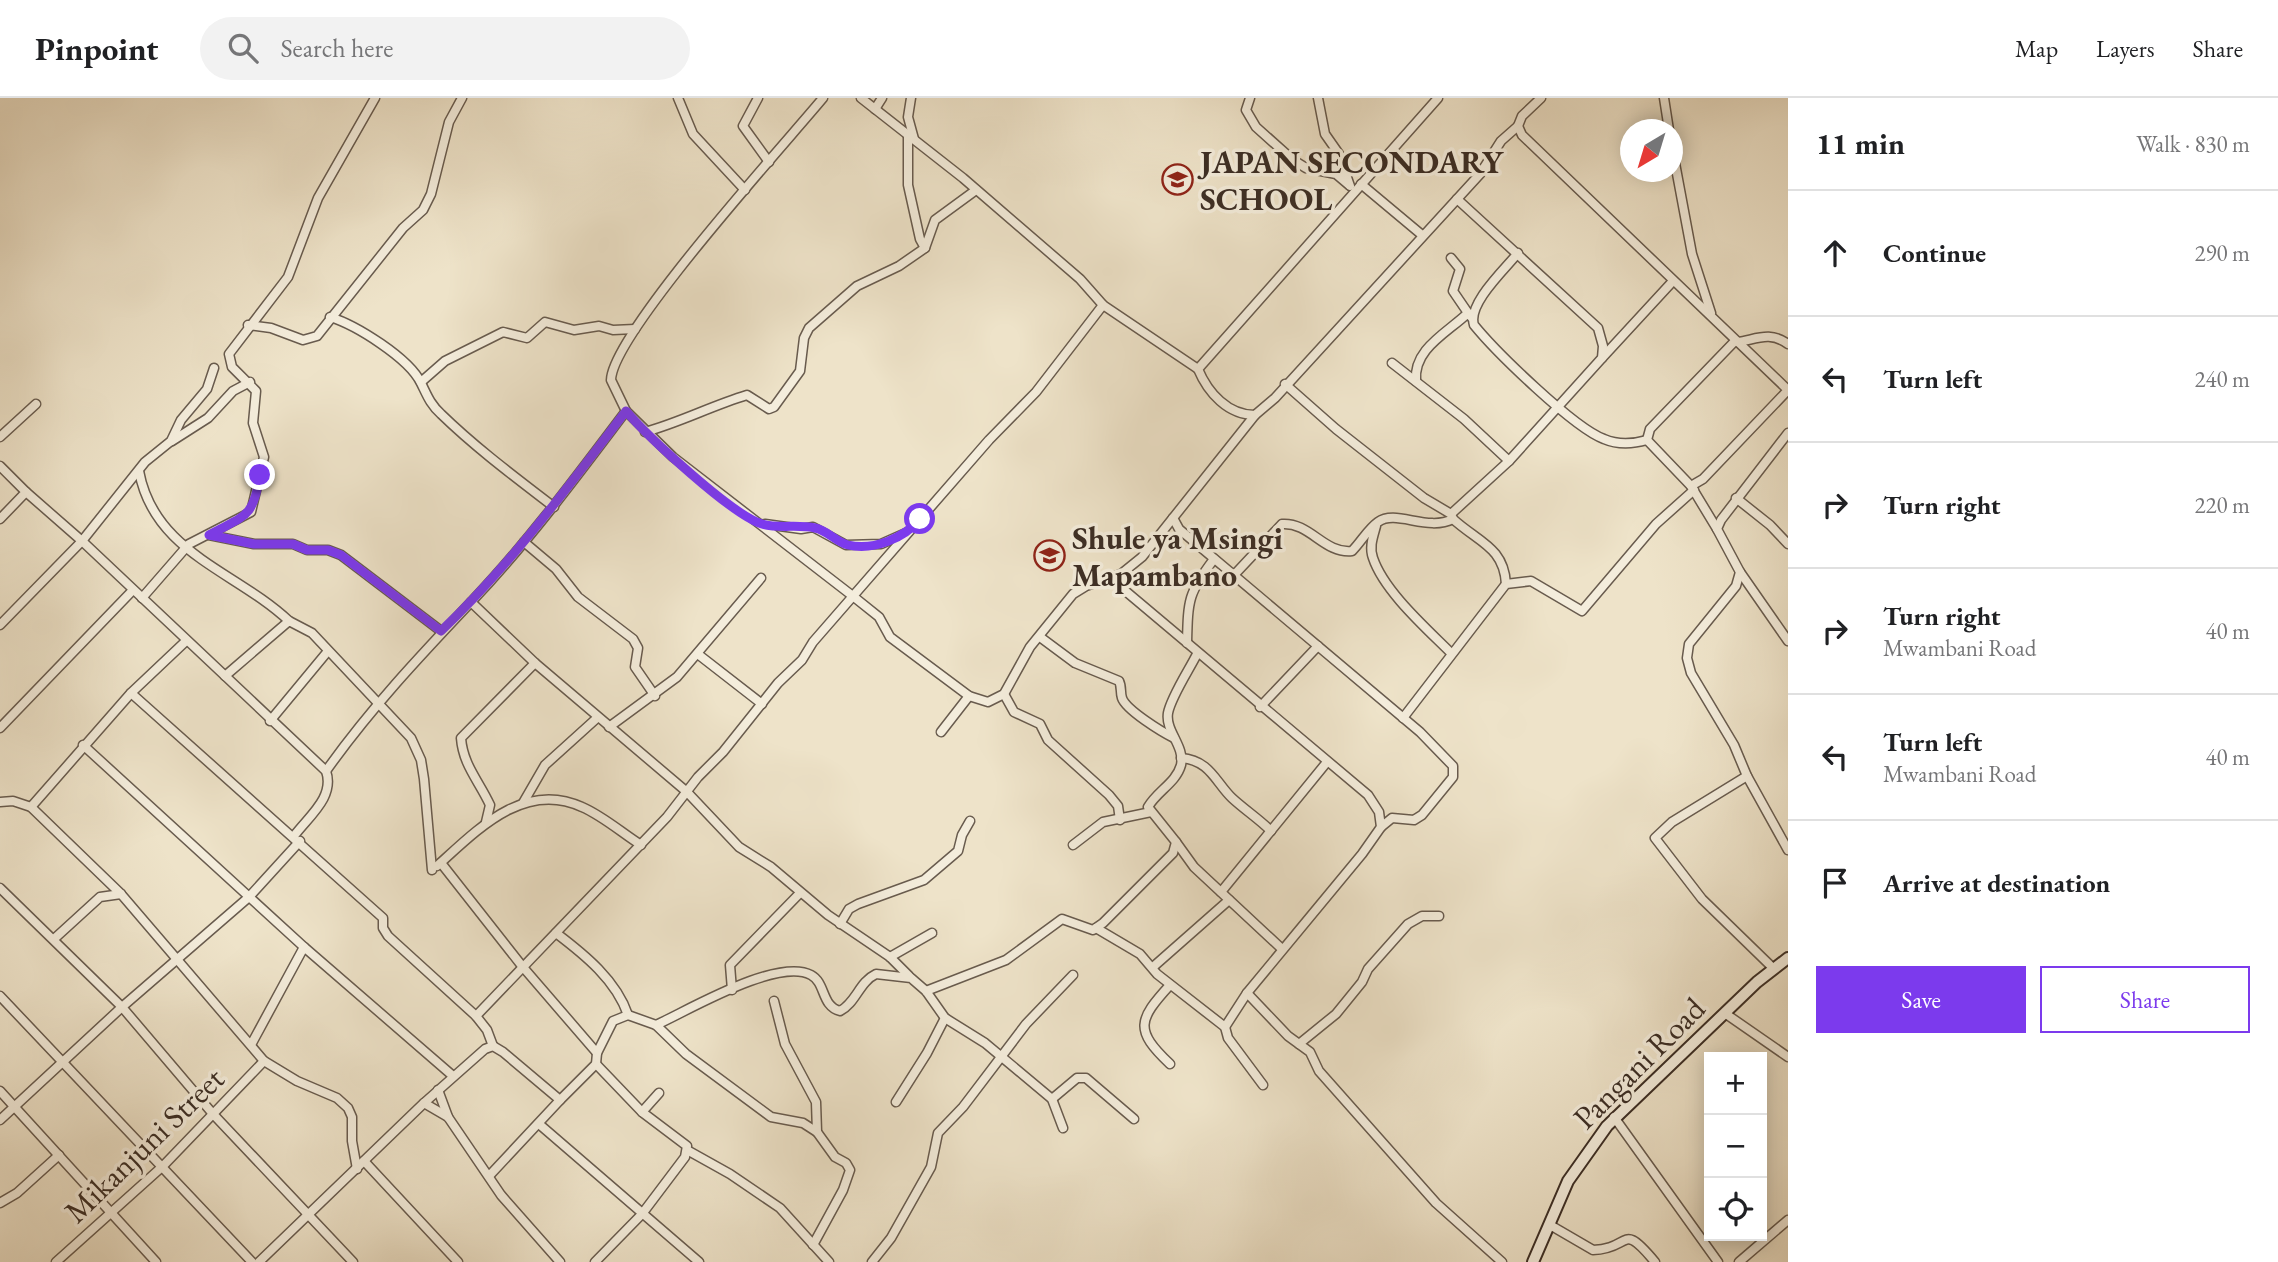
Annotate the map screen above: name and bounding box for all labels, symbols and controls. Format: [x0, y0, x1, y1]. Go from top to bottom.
search box [200, 17, 690, 80]
text: Pinpoint [35, 27, 158, 70]
icon: search [224, 29, 262, 67]
text: Search here [280, 31, 393, 65]
text: Map [2015, 33, 2058, 64]
text: Layers [2096, 33, 2155, 64]
text: Share [2193, 33, 2243, 64]
north arrow [1620, 119, 1683, 182]
text: 11 min [1816, 124, 1905, 163]
text: Walk · 830 m [2136, 129, 2250, 159]
place label: JAPAN SECONDARY SCHOOL [1197, 141, 1504, 220]
school or university icon: JAPAN SECONDARY SCHOOL [1160, 163, 1194, 197]
icon: ahead [1816, 234, 1854, 272]
text: Continue [1883, 236, 1986, 270]
text: 290 m [2194, 238, 2250, 268]
icon: left [1816, 360, 1854, 398]
text: Turn left [1883, 362, 1982, 396]
text: 240 m [2194, 364, 2250, 394]
route end [244, 459, 275, 490]
icon: right [1816, 486, 1854, 524]
text: Turn right [1883, 488, 2001, 522]
text: 220 m [2194, 490, 2250, 520]
route start [904, 503, 935, 534]
place label: Shule ya Msingi Mapambano [1072, 517, 1284, 596]
school or university icon: Shule ya Msingi Mapambano [1032, 539, 1066, 573]
text: Turn right [1883, 599, 2001, 633]
icon: right [1816, 612, 1854, 650]
text: 40 m [2205, 616, 2250, 646]
text: Mwambani Road [1883, 633, 2036, 663]
text: Turn left [1883, 725, 1982, 759]
icon: left [1816, 738, 1854, 776]
text: 40 m [2205, 742, 2250, 772]
text: Mwambani Road [1883, 759, 2036, 789]
icon: arrive [1816, 864, 1854, 902]
text: Arrive at destination [1883, 866, 2110, 900]
button: Save [1816, 966, 2026, 1033]
button: Share [2040, 966, 2250, 1033]
street label: Pangani Road [1564, 987, 1715, 1138]
map controls [1704, 1052, 1767, 1241]
button: + [1704, 1052, 1767, 1115]
street label: Mikanjuni Street [55, 1058, 233, 1232]
button: − [1704, 1115, 1767, 1178]
button: locate [1704, 1178, 1767, 1241]

